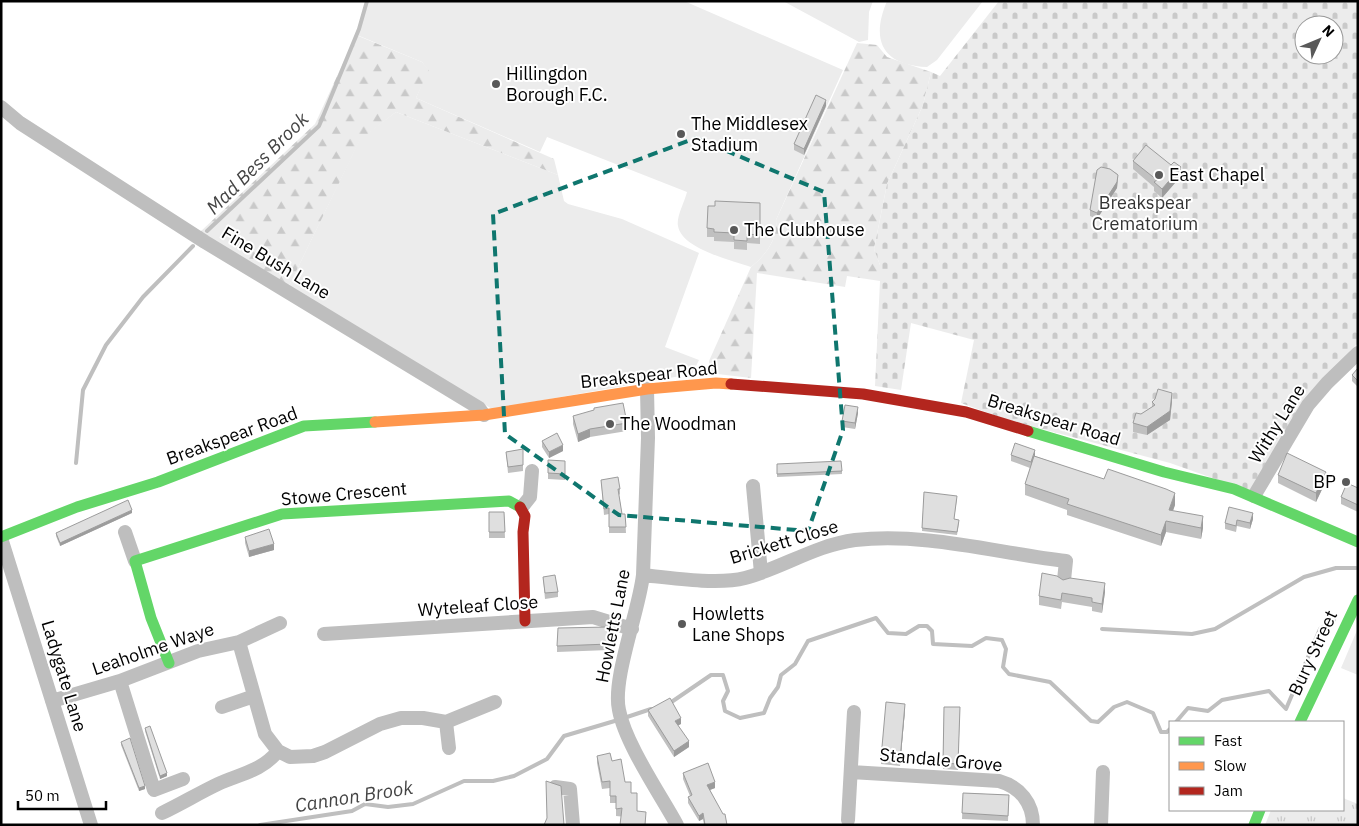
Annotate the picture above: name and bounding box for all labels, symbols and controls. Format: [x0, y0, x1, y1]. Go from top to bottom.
north arrow [1294, 15, 1344, 65]
text: N [1318, 21, 1338, 41]
place label: Hillingdon Borough F.C. [506, 62, 608, 106]
marker: Hillingdon Borough F.C. [490, 78, 502, 90]
water label: Mad Bess Brook [201, 106, 314, 219]
place label: The Middlesex Stadium [691, 112, 808, 156]
marker: The Middlesex Stadium [675, 128, 687, 140]
place label: East Chapel [1169, 163, 1265, 186]
marker: East Chapel [1153, 169, 1165, 181]
park label: Breakspear Crematorium [1092, 191, 1198, 235]
place label: The Clubhouse [744, 218, 865, 241]
street label: Fine Bush Lane [218, 221, 335, 304]
marker: The Clubhouse [728, 224, 740, 236]
street label: Breakspear Road [579, 356, 719, 393]
street label: Withy Lane [1243, 380, 1310, 468]
street label: Breakspear Road [985, 388, 1124, 451]
street label: Breakspear Road [163, 401, 301, 470]
place label: The Woodman [620, 412, 737, 435]
marker: The Woodman [604, 418, 616, 430]
place label: BP [1313, 470, 1336, 493]
marker: BP [1340, 476, 1352, 488]
street label: Stowe Crescent [280, 477, 408, 510]
street label: Brickett Close [727, 514, 841, 569]
street label: Howletts Lane [590, 567, 635, 685]
street label: Wyteleaf Close [417, 590, 539, 621]
place label: Howletts Lane Shops [692, 602, 785, 646]
street label: Bury Street [1283, 607, 1342, 699]
street label: Ladygate Lane [37, 617, 92, 735]
street label: Leaholme Waye [89, 617, 217, 680]
marker: Howletts Lane Shops [676, 618, 688, 630]
legend [1169, 721, 1344, 811]
text: Fast [1214, 731, 1242, 750]
street label: Standale Grove [879, 743, 1004, 776]
text: Slow [1214, 756, 1247, 775]
water label: Cannon Brook [293, 775, 416, 817]
scale bar [18, 778, 105, 810]
text: Jam [1214, 781, 1243, 800]
text: 50 m [25, 786, 60, 805]

